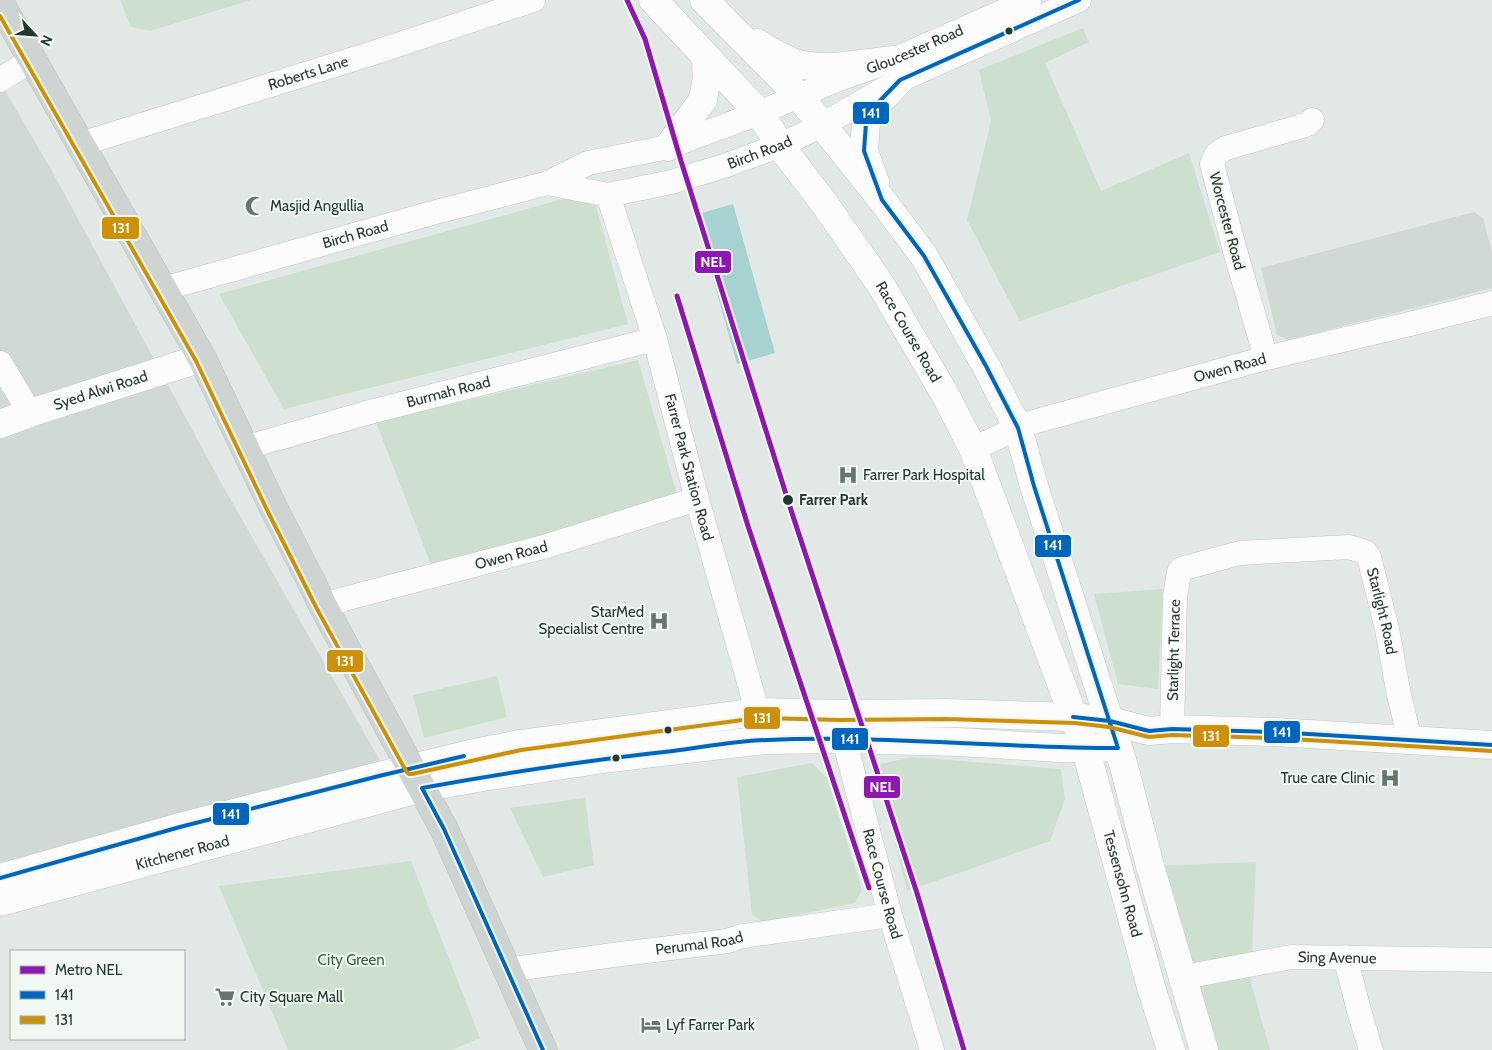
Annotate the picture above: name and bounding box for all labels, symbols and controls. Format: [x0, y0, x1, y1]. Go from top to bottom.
north arrow [10, 10, 60, 60]
street label: Gloucester Road [864, 21, 966, 78]
unlabelled marker [1004, 26, 1014, 36]
text: N [36, 32, 57, 49]
street label: Roberts Lane [266, 52, 351, 94]
line badge: 141 [852, 101, 890, 125]
text: 141 [862, 104, 880, 122]
street label: Birch Road [725, 132, 795, 173]
street label: Worcester Road [1205, 170, 1249, 272]
mosque icon: Masjid Angullia [244, 195, 266, 217]
place label: Masjid Angullia [270, 197, 365, 215]
line badge: 131 [101, 216, 140, 240]
street label: Birch Road [321, 217, 390, 252]
text: 131 [112, 219, 130, 237]
line badge: NEL [694, 250, 732, 274]
text: NEL [701, 253, 725, 271]
street label: Race Course Road [872, 278, 945, 385]
street label: Owen Road [1192, 349, 1268, 386]
street label: Syed Alwi Road [51, 367, 150, 414]
street label: Burmah Road [405, 373, 492, 411]
street label: Farrer Park Station Road [661, 392, 717, 543]
hospital icon: Farrer Park Hospital [837, 464, 859, 486]
place label: Farrer Park Hospital [863, 466, 985, 484]
place label: Farrer Park [799, 491, 869, 509]
marker: Farrer Park [781, 493, 795, 507]
line badge: 141 [1034, 534, 1072, 558]
text: 141 [1044, 536, 1062, 554]
street label: Owen Road [473, 537, 550, 573]
street label: Starlight Road [1363, 566, 1400, 656]
street label: Starlight Terrace [1164, 599, 1184, 701]
place label: StarMed Specialist Centre [538, 603, 644, 638]
hospital icon: StarMed Specialist Centre [648, 610, 670, 632]
line badge: 131 [326, 649, 364, 673]
text: 131 [336, 652, 354, 670]
line badge: 131 [743, 706, 781, 730]
text: 131 [753, 709, 771, 727]
line badge: 141 [1263, 720, 1301, 744]
text: 141 [1273, 723, 1291, 741]
line badge: 131 [1192, 724, 1230, 748]
unlabelled marker [663, 725, 673, 735]
line badge: 141 [831, 727, 869, 751]
text: 131 [1202, 727, 1220, 745]
text: 141 [841, 730, 859, 748]
unlabelled marker [611, 753, 621, 763]
hospital icon: True care Clinic [1379, 767, 1401, 789]
place label: True care Clinic [1281, 769, 1375, 787]
line badge: NEL [863, 775, 901, 799]
text: NEL [870, 778, 894, 796]
line badge: 141 [212, 802, 250, 826]
text: 141 [222, 805, 240, 823]
street label: Race Course Road [859, 827, 906, 941]
street label: Tessensohn Road [1099, 828, 1146, 939]
street label: Kitchener Road [134, 831, 231, 874]
street label: Perumal Road [654, 928, 745, 959]
street label: Sing Avenue [1298, 948, 1377, 967]
legend [10, 950, 185, 1040]
park label: City Green [317, 951, 385, 969]
text: Metro NEL [55, 961, 123, 979]
text: 141 [55, 986, 73, 1004]
supermarket icon: City Square Mall [214, 986, 236, 1008]
place label: City Square Mall [240, 988, 343, 1006]
text: 131 [55, 1011, 73, 1029]
hotel icon: Lyf Farrer Park [640, 1014, 662, 1036]
place label: Lyf Farrer Park [666, 1016, 755, 1034]

